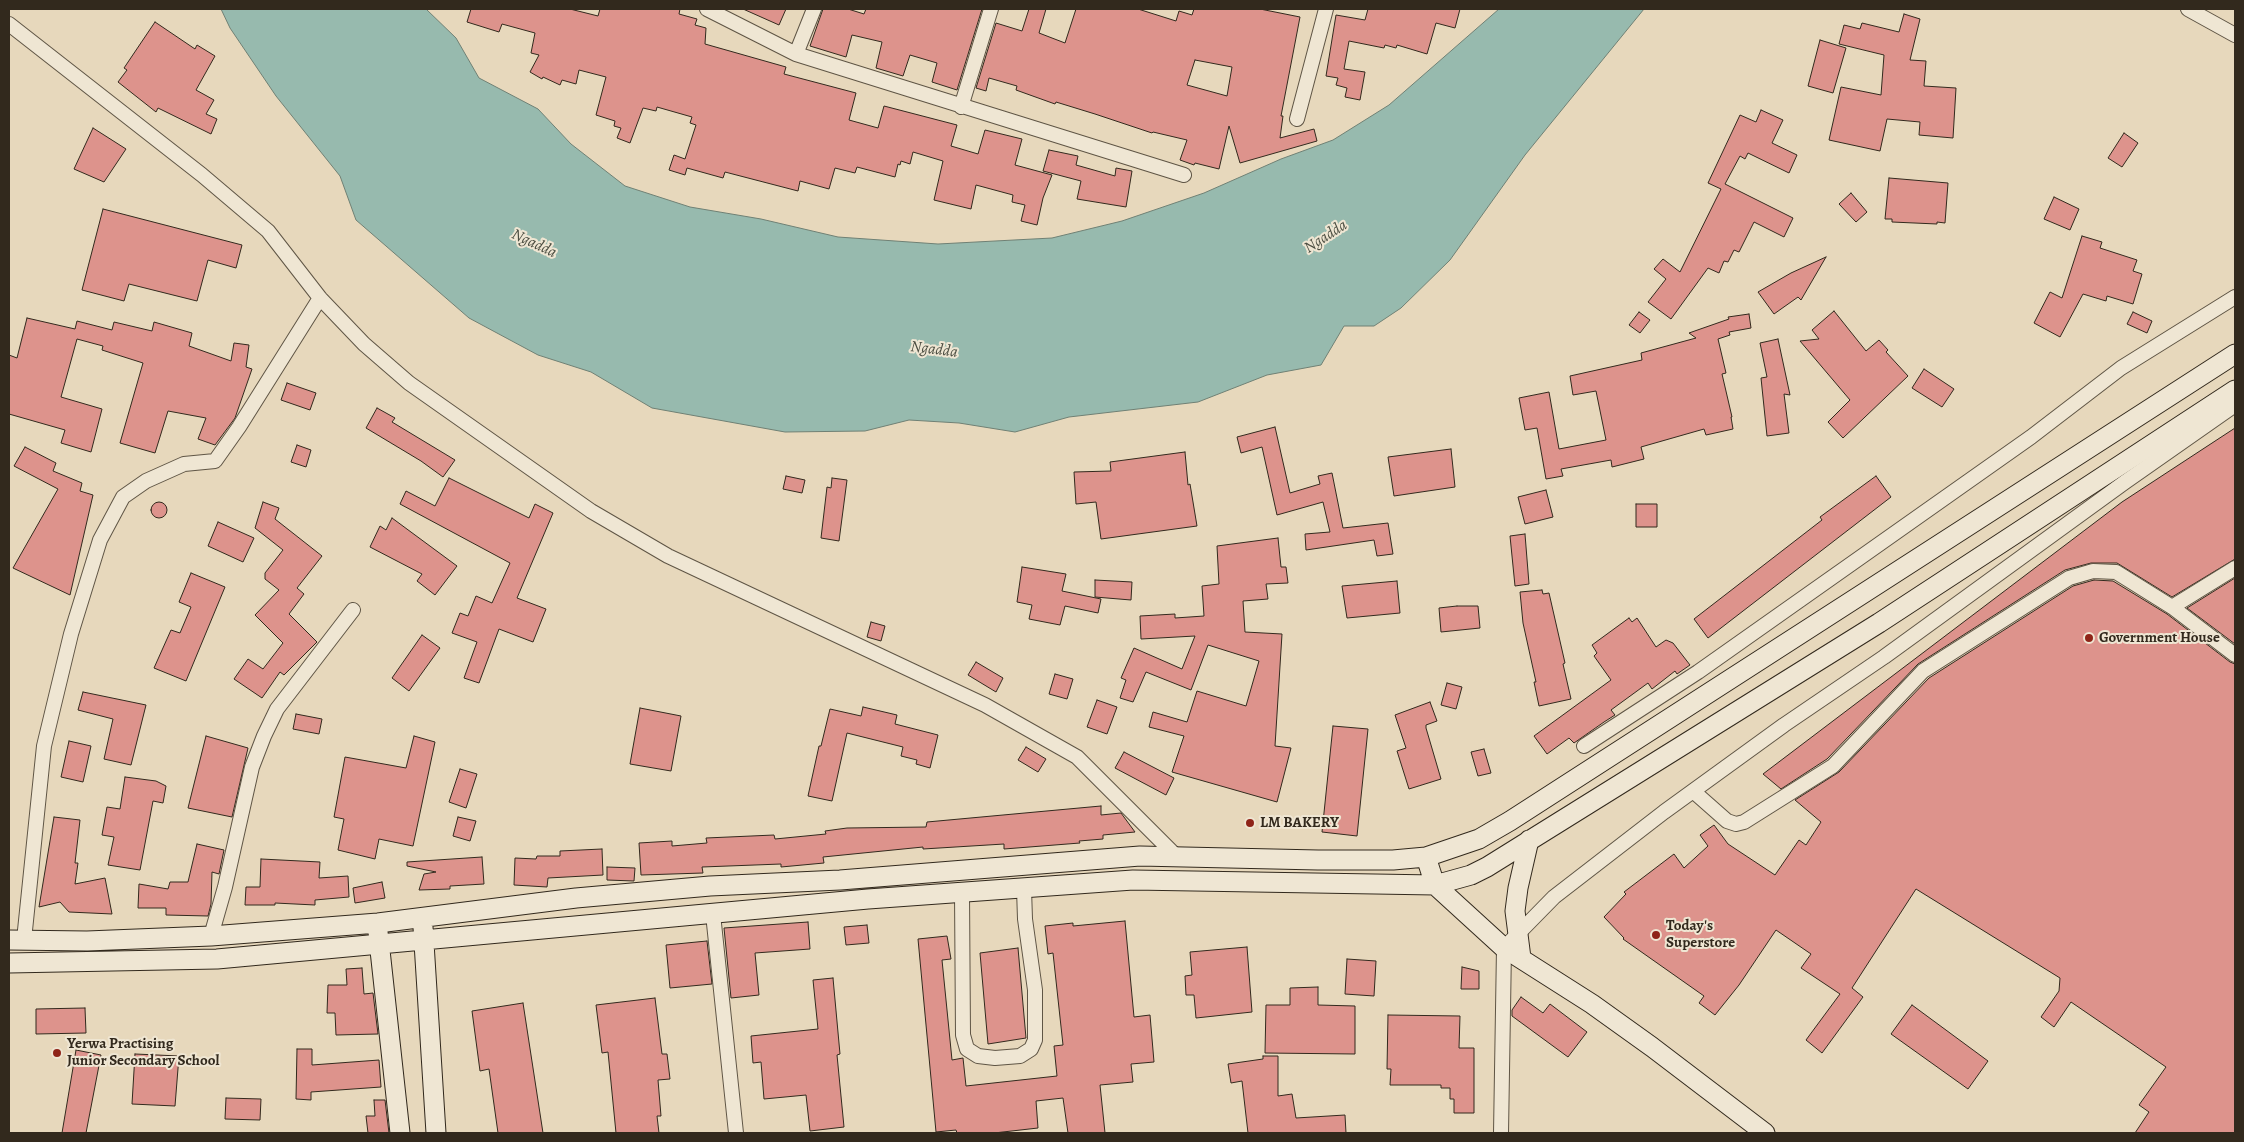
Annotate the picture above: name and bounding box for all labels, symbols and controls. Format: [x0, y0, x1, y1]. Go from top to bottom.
water label: Ngadda [1301, 216, 1351, 258]
water label: Ngadda [508, 225, 560, 263]
water label: Ngadda [909, 338, 959, 362]
place label: Government House [2099, 629, 2220, 647]
marker: Government House [2083, 632, 2095, 644]
place label: LM BAKERY [1260, 814, 1339, 832]
marker: LM BAKERY [1244, 817, 1256, 829]
place label: Today's Superstore [1666, 917, 1735, 952]
marker: Today's Superstore [1650, 929, 1662, 941]
place label: Yerwa Practising Junior Secondary School [67, 1035, 219, 1070]
marker: Yerwa Practising Junior Secondary School [51, 1047, 63, 1059]

